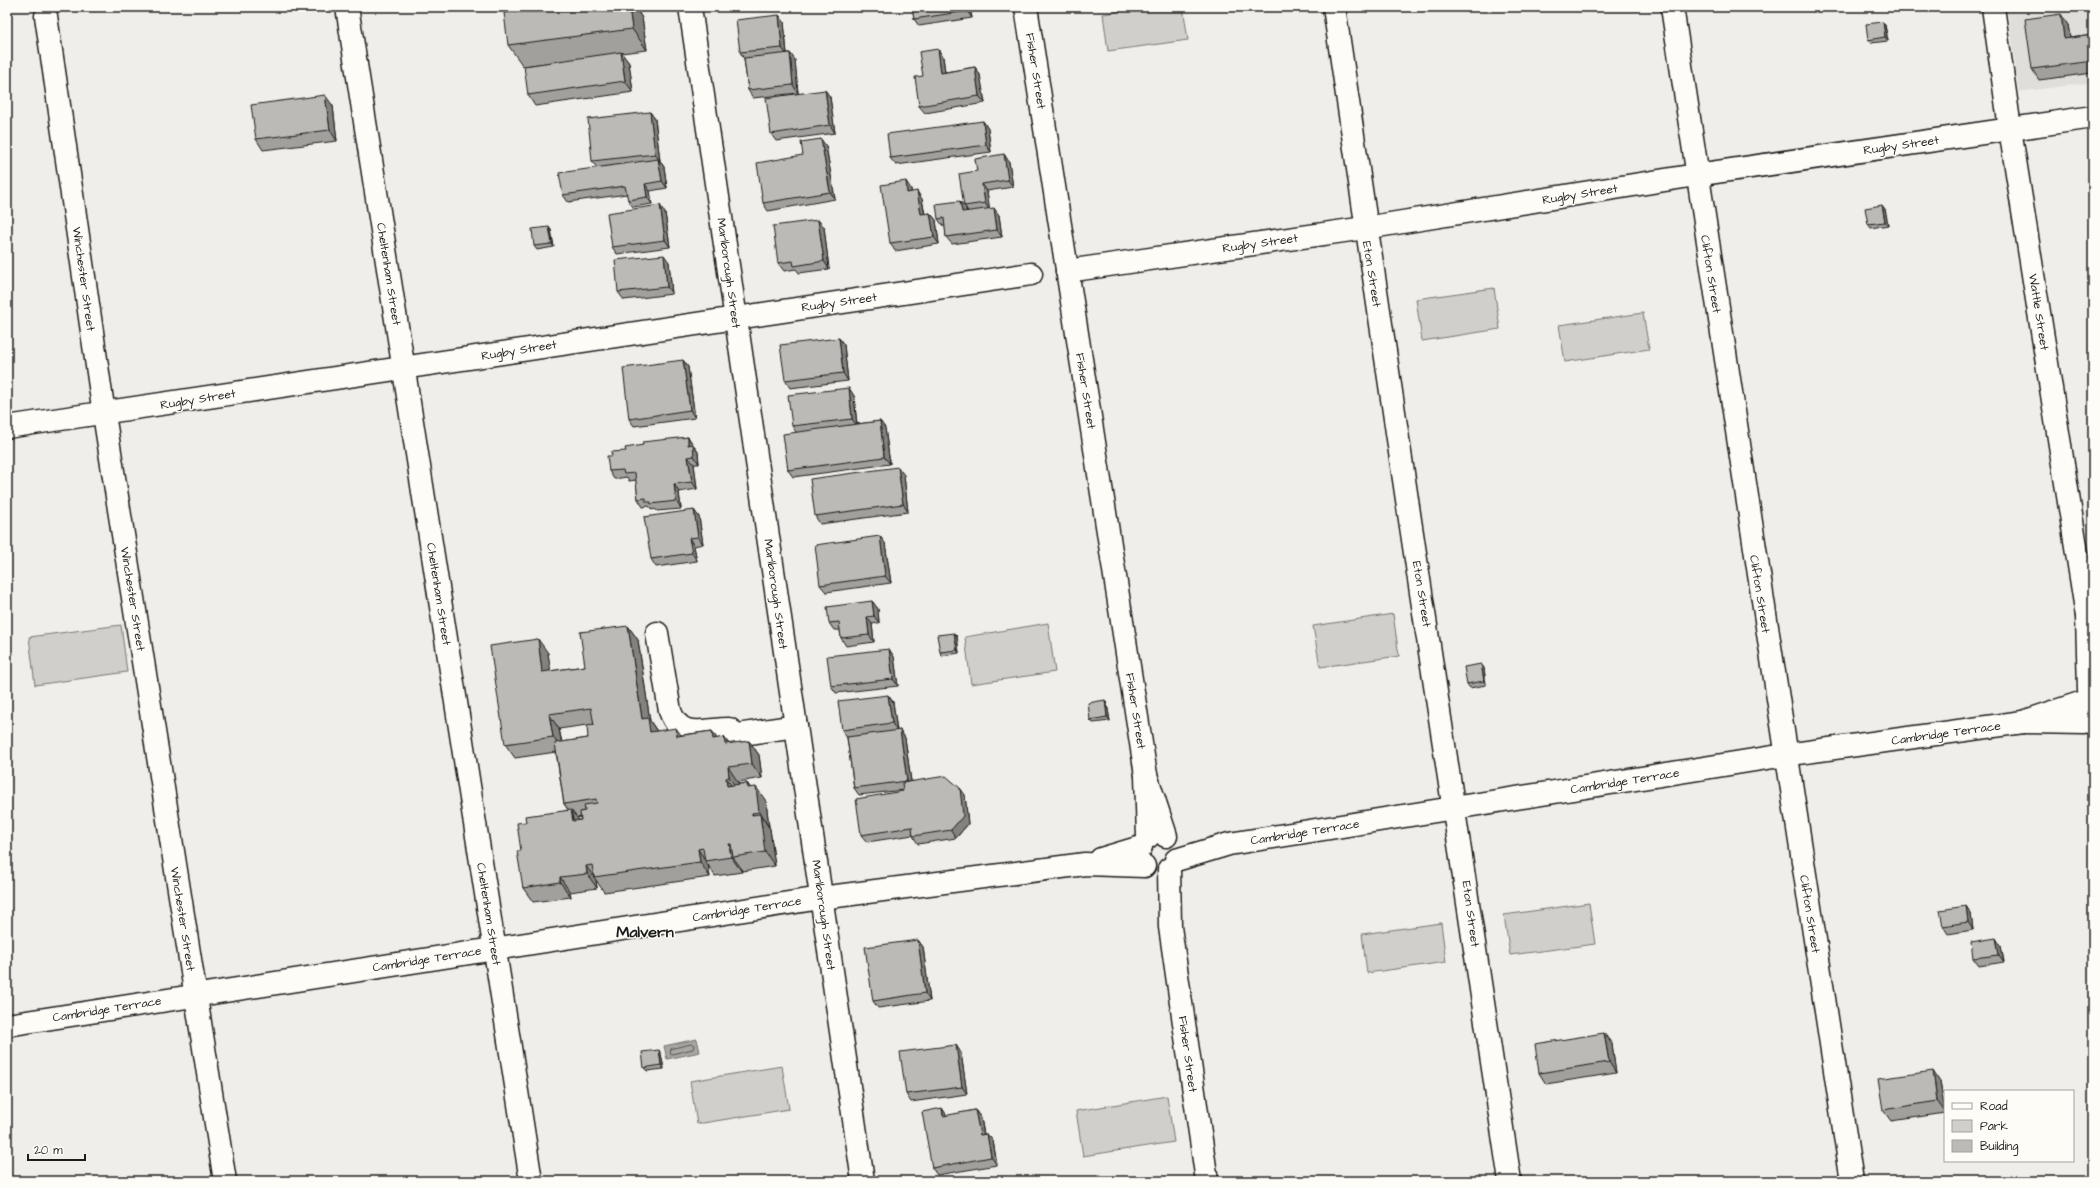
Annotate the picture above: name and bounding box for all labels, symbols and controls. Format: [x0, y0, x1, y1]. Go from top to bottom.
street label: Fisher Street [1021, 32, 1050, 111]
street label: Rugby Street [1862, 132, 1940, 160]
street label: Rugby Street [1541, 180, 1619, 210]
street label: Marlborough Street [711, 217, 745, 330]
street label: Cheltenham Street [372, 222, 405, 327]
street label: Winchester Street [68, 226, 99, 332]
street label: Rugby Street [1221, 230, 1299, 258]
street label: Clifton Street [1696, 234, 1725, 314]
street label: Eton Street [1358, 240, 1385, 308]
street label: Wattle Street [2024, 273, 2053, 352]
street label: Rugby Street [800, 289, 878, 317]
street label: Rugby Street [480, 336, 558, 366]
street label: Fisher Street [1071, 352, 1100, 431]
street label: Rugby Street [159, 385, 237, 415]
street label: Marlborough Street [758, 538, 792, 651]
street label: Cheltenham Street [422, 542, 455, 647]
street label: Winchester Street [116, 546, 149, 652]
street label: Clifton Street [1745, 554, 1774, 634]
street label: Eton Street [1408, 560, 1435, 628]
street label: Fisher Street [1121, 672, 1150, 751]
street label: Cambridge Terrace [1890, 717, 2002, 751]
street label: Cambridge Terrace [1569, 764, 1681, 799]
street label: Cambridge Terrace [1249, 815, 1361, 850]
street label: Marlborough Street [806, 859, 840, 972]
street label: Cheltenham Street [472, 862, 505, 967]
street label: Winchester Street [166, 866, 199, 972]
street label: Clifton Street [1795, 874, 1824, 954]
street label: Eton Street [1457, 880, 1484, 948]
street label: Cambridge Terrace [691, 892, 803, 927]
district label: Malvern [616, 921, 674, 943]
street label: Cambridge Terrace [371, 942, 483, 977]
street label: Cambridge Terrace [51, 992, 163, 1027]
street label: Fisher Street [1174, 1015, 1201, 1094]
legend [1944, 1090, 2074, 1162]
text: Road [1980, 1098, 2008, 1115]
text: Park [1980, 1118, 2008, 1135]
scale bar [28, 1136, 85, 1162]
text: Building [1980, 1138, 2018, 1156]
text: 20 m [34, 1142, 63, 1159]

